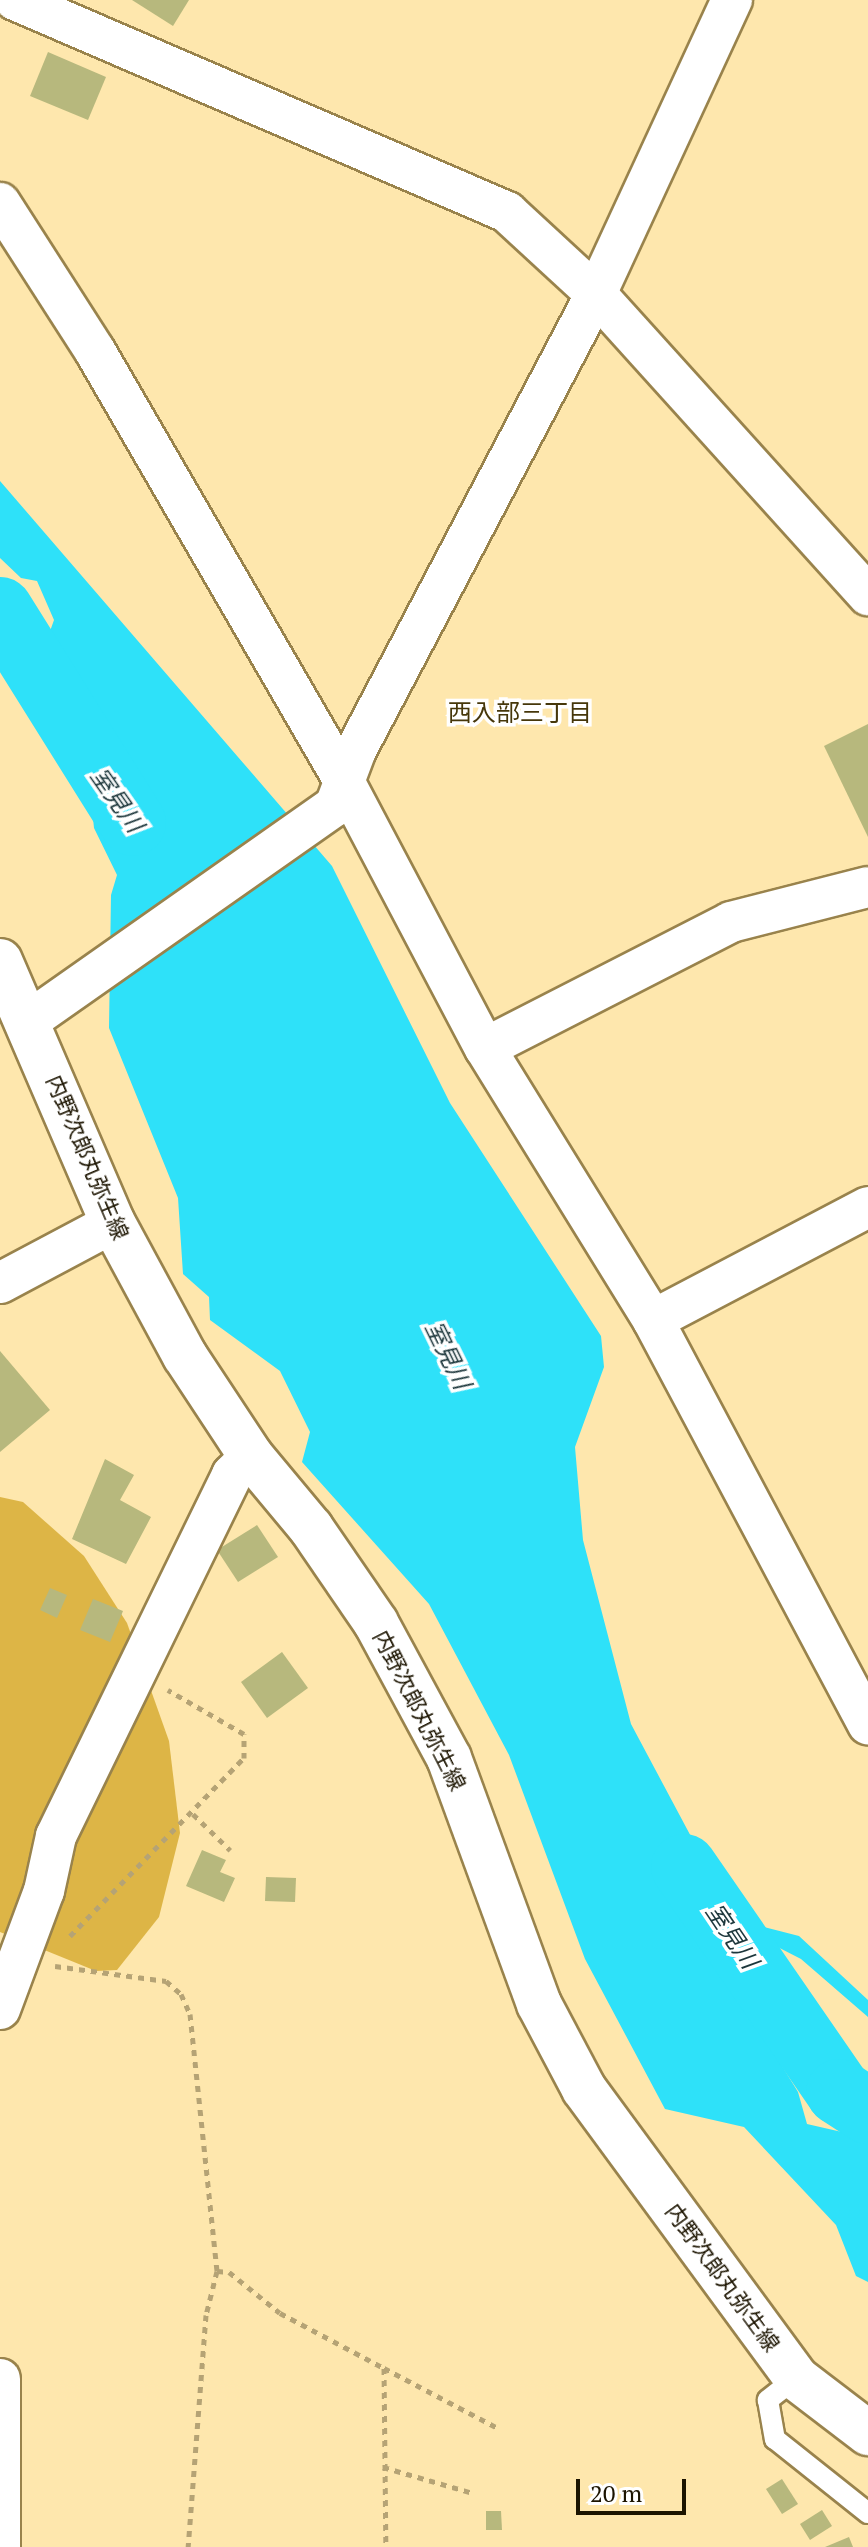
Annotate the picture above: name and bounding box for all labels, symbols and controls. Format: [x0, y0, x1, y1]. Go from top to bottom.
district label: 西入部三丁目 [448, 699, 592, 727]
water label: 室見川 [85, 762, 149, 838]
street label: 内野次郎丸弥生線 [41, 1071, 135, 1243]
water label: 室見川 [419, 1316, 477, 1394]
street label: 内野次郎丸弥生線 [368, 1626, 472, 1794]
water label: 室見川 [700, 1898, 764, 1974]
street label: 内野次郎丸弥生線 [661, 2198, 785, 2356]
scale bar [580, 2463, 690, 2513]
text: 20 m [590, 2477, 642, 2509]

